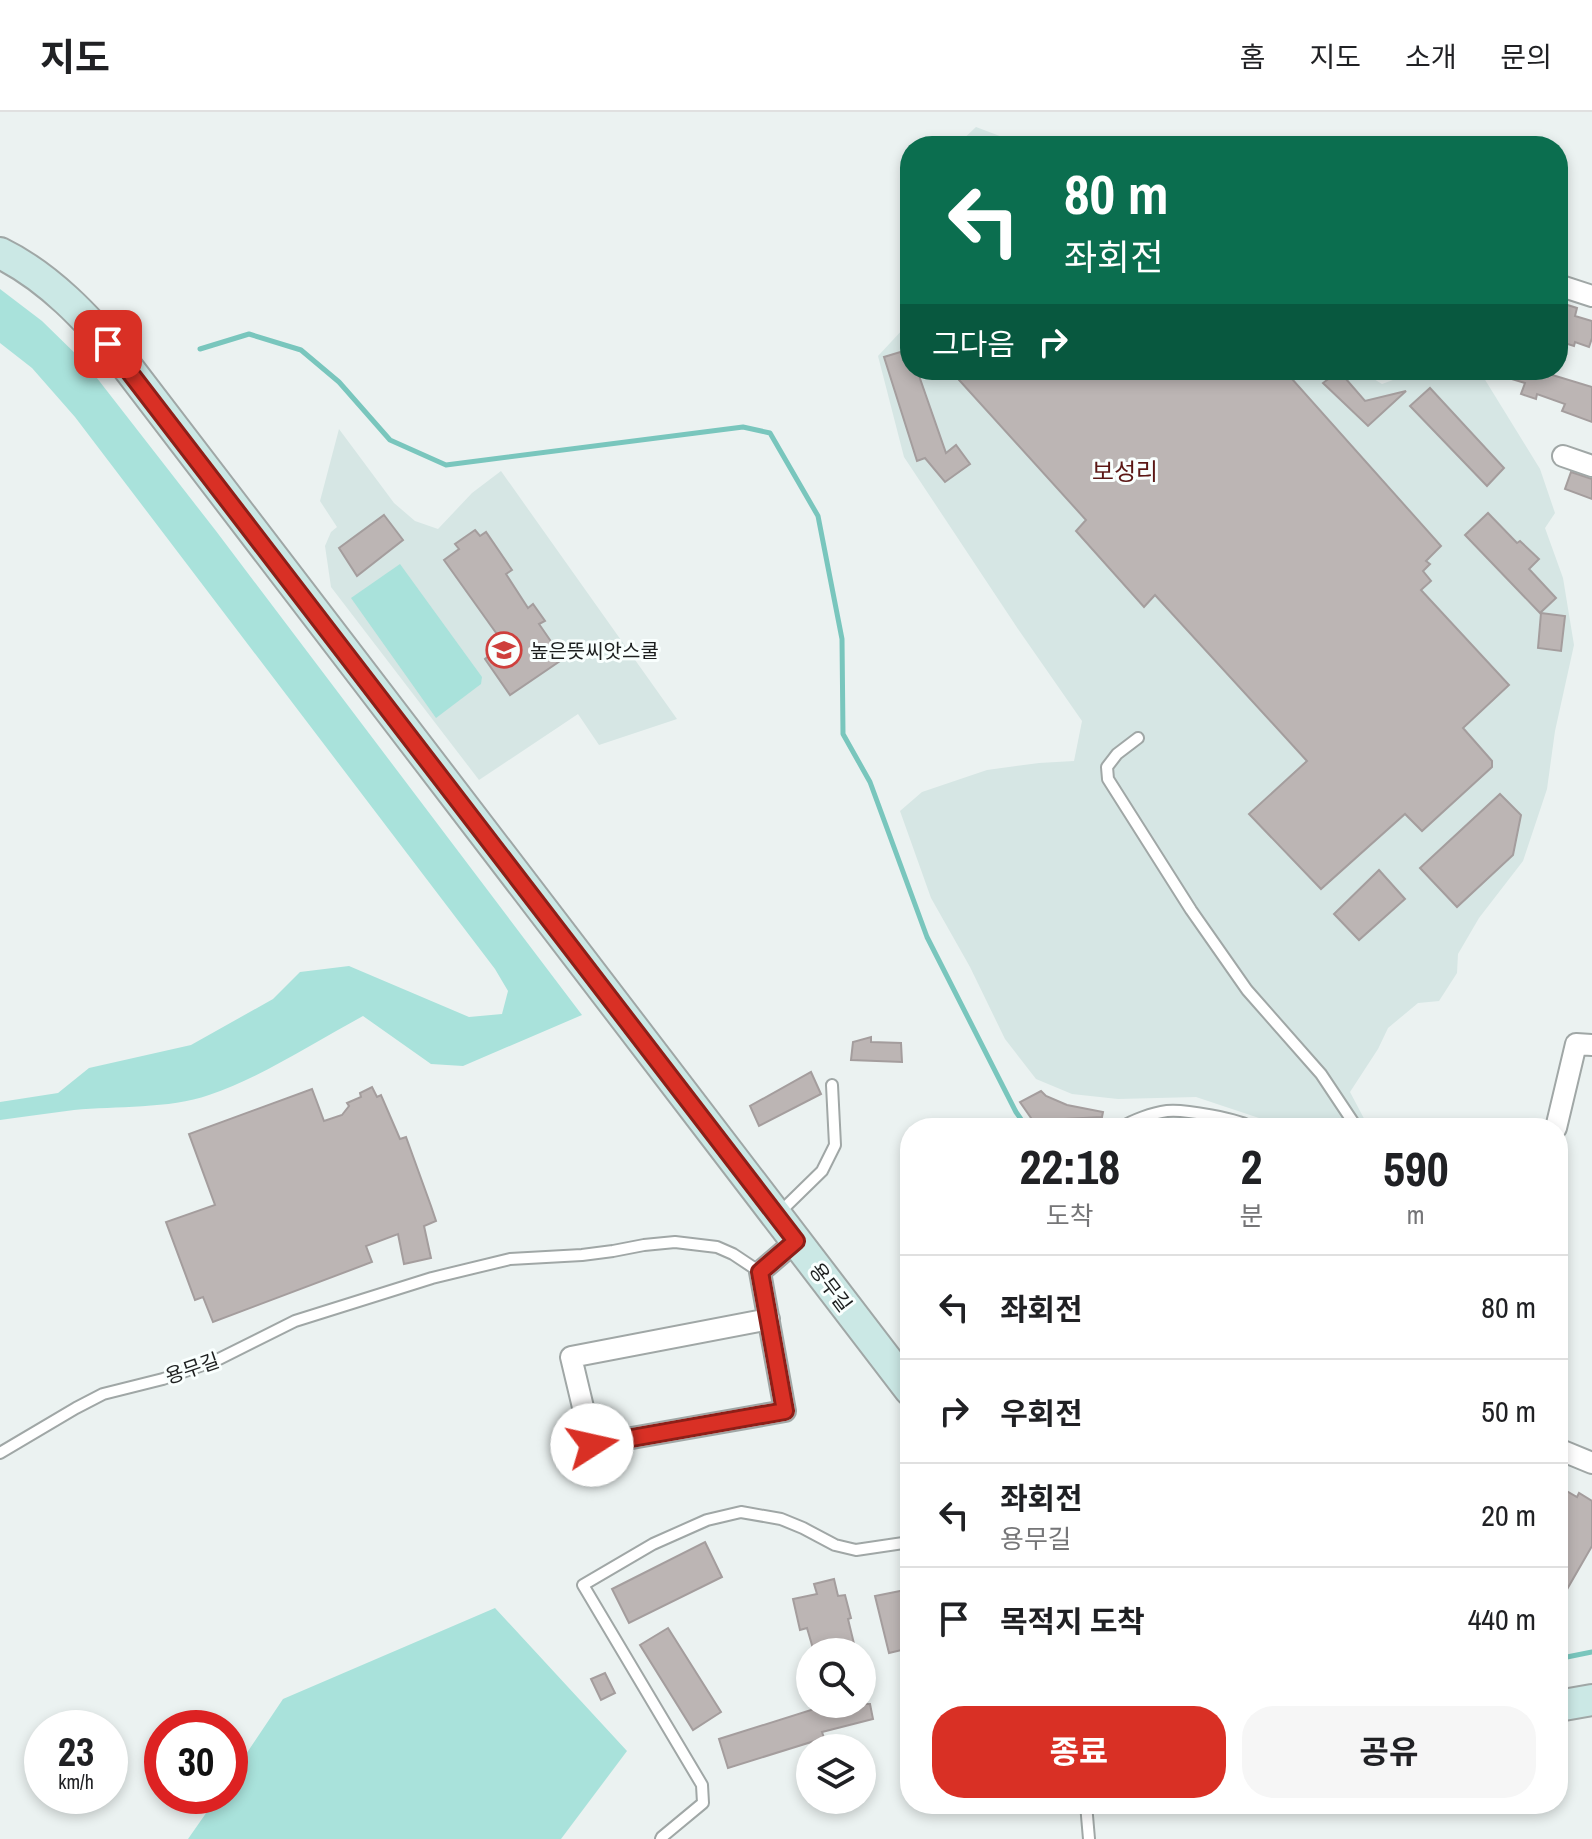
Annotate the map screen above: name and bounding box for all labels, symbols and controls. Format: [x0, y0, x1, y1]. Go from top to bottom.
text: 지도 [40, 32, 110, 83]
text: 홈 [1240, 38, 1265, 76]
text: 지도 [1309, 38, 1361, 76]
text: 소개 [1405, 38, 1456, 76]
text: 문의 [1500, 38, 1552, 76]
text: 80 m [1064, 156, 1169, 231]
icon: left [932, 168, 1036, 272]
text: 좌회전 [1064, 233, 1163, 281]
pin [74, 310, 142, 378]
icon: right [1031, 320, 1075, 364]
icon: arrive [86, 322, 130, 366]
text: 그다음 [932, 324, 1015, 364]
district label: 보성리 [1092, 455, 1158, 487]
school or university icon: 높은뜻씨앗스쿨 [485, 631, 523, 669]
place label: 높은뜻씨앗스쿨 [530, 637, 659, 664]
text: 22:18 [1019, 1134, 1120, 1199]
text: 2 [1241, 1134, 1262, 1199]
text: 590 [1383, 1136, 1449, 1201]
text: m [1407, 1197, 1425, 1232]
text: 도착 [1046, 1198, 1094, 1233]
text: 분 [1240, 1198, 1263, 1233]
street label: 용무길 [804, 1257, 858, 1317]
icon: left [932, 1285, 976, 1329]
text: 80 m [1481, 1287, 1536, 1327]
text: 좌회전 [1000, 1289, 1083, 1329]
street label: 용무길 [162, 1346, 222, 1390]
icon: right [932, 1389, 976, 1433]
text: 50 m [1481, 1391, 1536, 1431]
text: 우회전 [1000, 1393, 1083, 1433]
position arrow [550, 1403, 634, 1487]
text: 좌회전 [1000, 1478, 1083, 1518]
icon: left [932, 1493, 976, 1537]
text: 20 m [1481, 1495, 1536, 1535]
text: 용무길 [1000, 1521, 1072, 1556]
icon: arrive [932, 1597, 976, 1641]
text: 440 m [1468, 1599, 1536, 1639]
text: 목적지 도착 [1000, 1601, 1145, 1641]
map controls [796, 1638, 876, 1814]
button: search [796, 1638, 876, 1718]
button: 종료 [932, 1706, 1226, 1798]
button: 공유 [1242, 1706, 1536, 1798]
speed limit sign: 30 [144, 1710, 248, 1814]
text: 23 [58, 1725, 94, 1778]
button: layers [796, 1734, 876, 1814]
text: km/h [58, 1768, 94, 1795]

